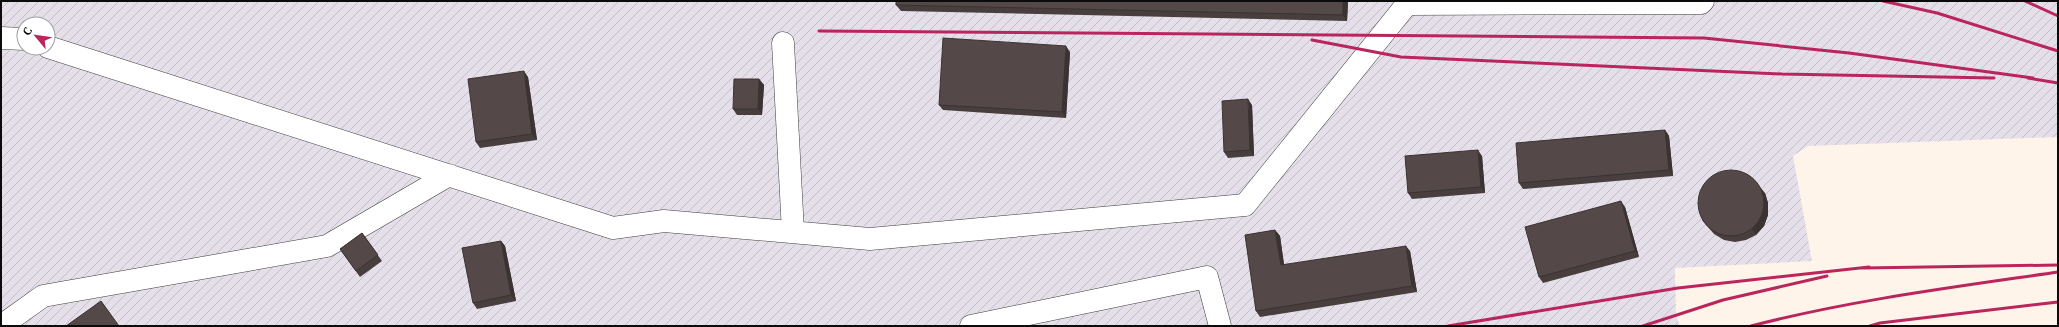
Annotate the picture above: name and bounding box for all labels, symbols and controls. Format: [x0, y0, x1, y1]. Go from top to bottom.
north arrow [16, 16, 56, 56]
text: С [19, 25, 35, 38]

